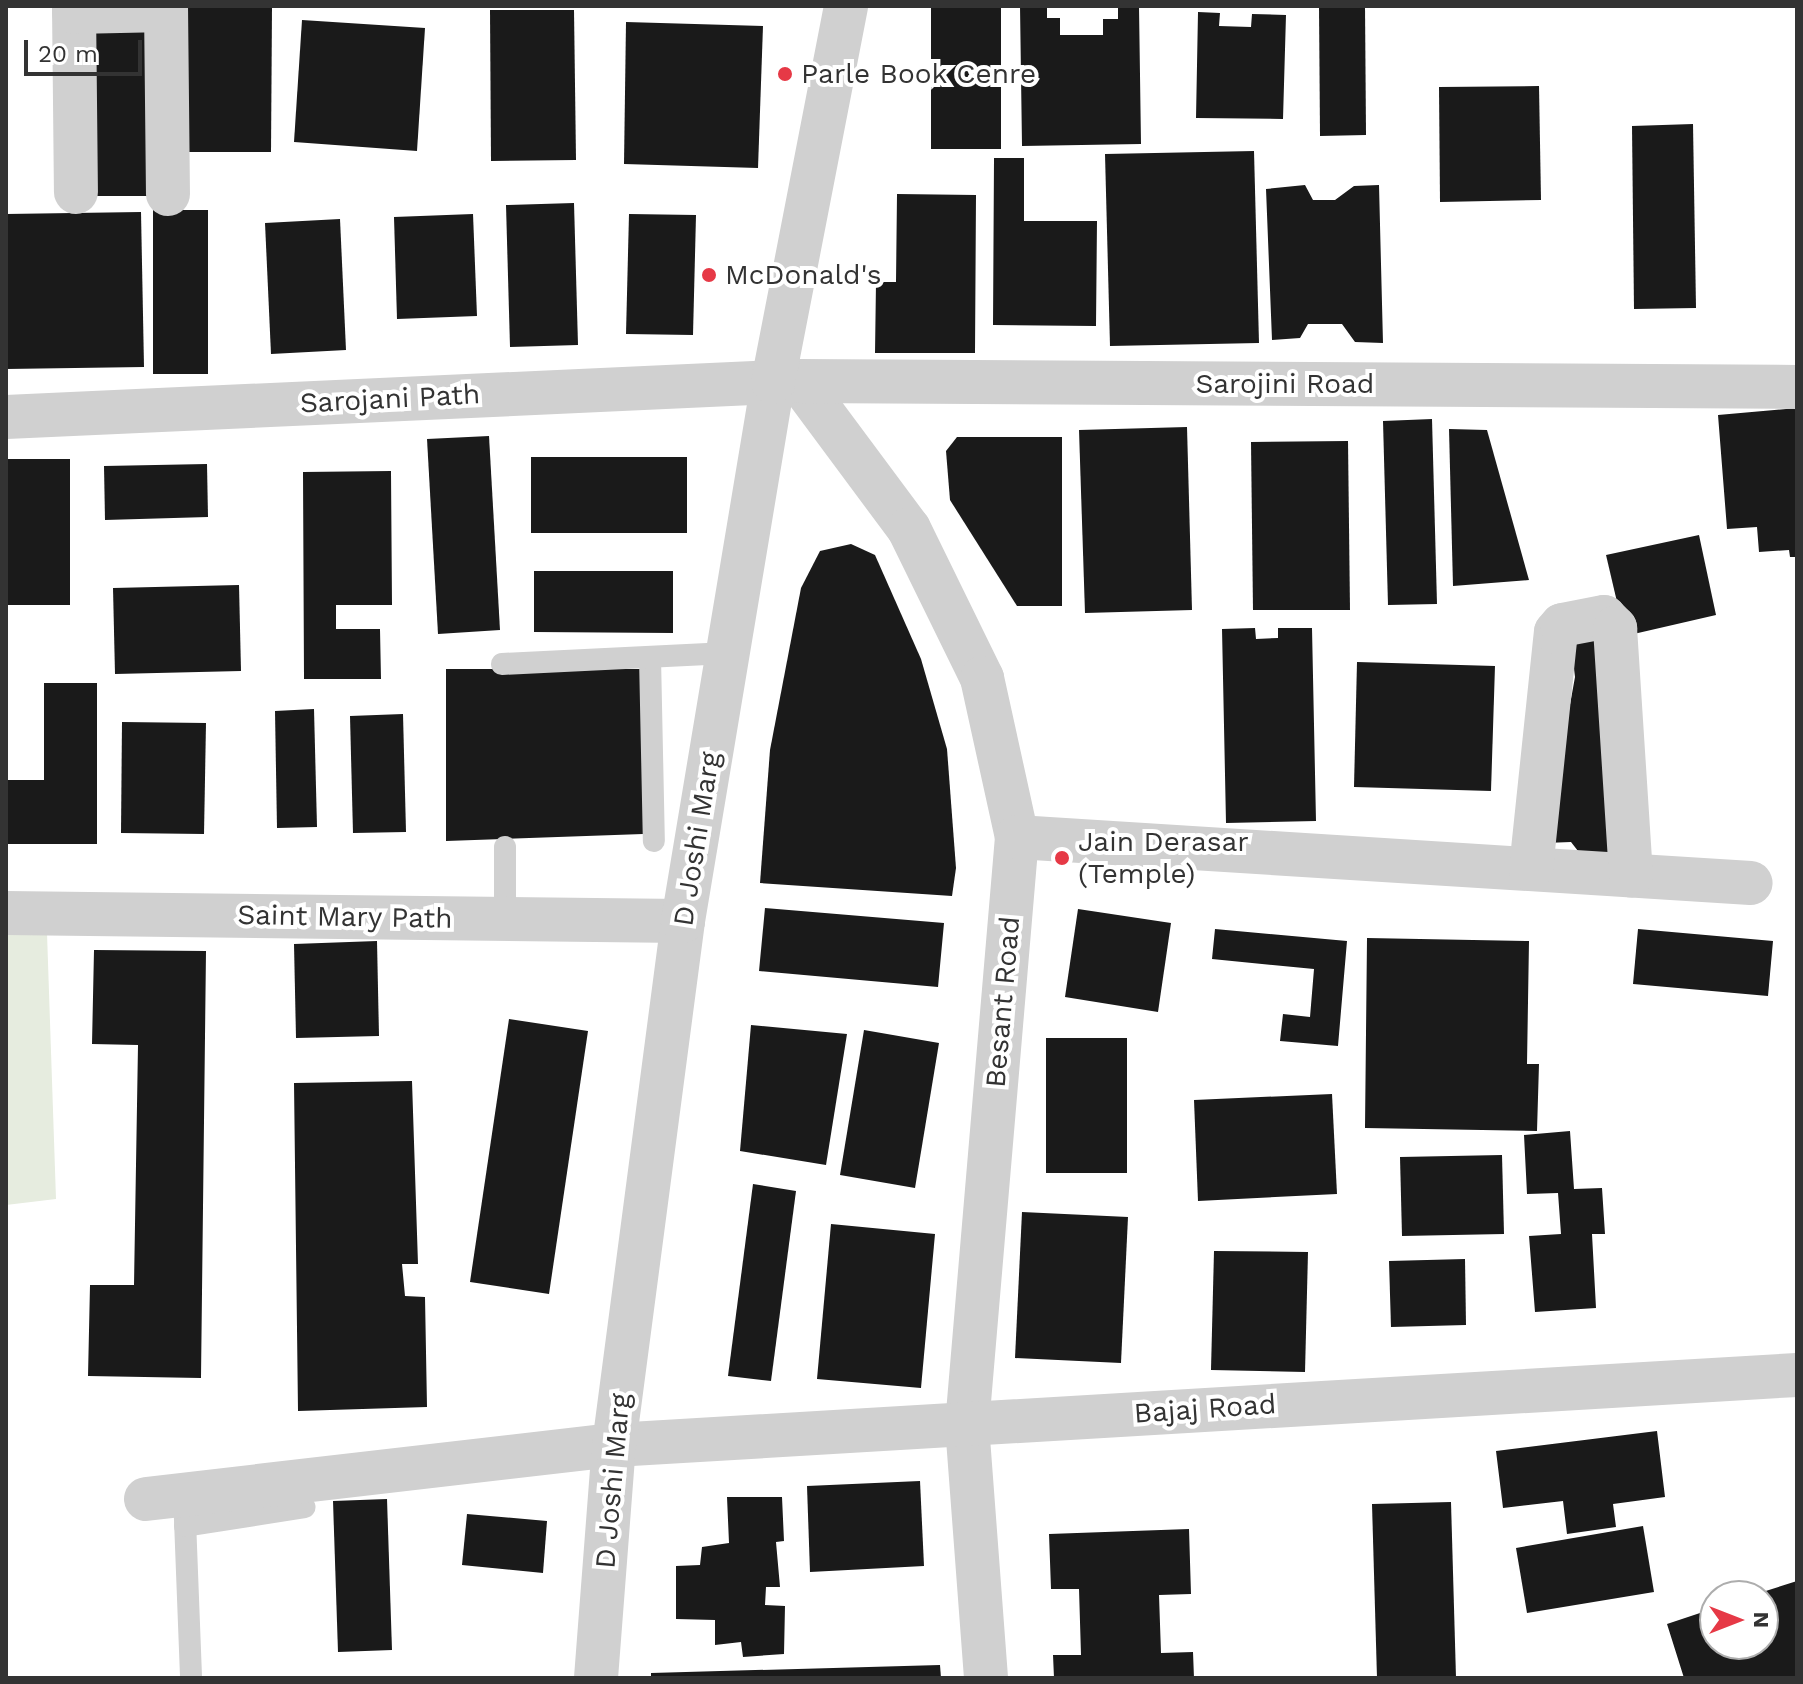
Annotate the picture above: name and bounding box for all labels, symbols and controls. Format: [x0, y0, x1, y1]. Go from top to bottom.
scale bar [28, 24, 146, 74]
text: 20 m [38, 40, 98, 68]
place label: Parle Book Cenre [801, 57, 1037, 91]
marker: Parle Book Cenre [776, 65, 794, 83]
place label: McDonald's [725, 258, 882, 292]
marker: McDonald's [700, 266, 718, 284]
street label: Sarojini Road [1196, 367, 1374, 401]
street label: Sarojani Path [299, 378, 481, 420]
street label: D Joshi Marg [667, 749, 727, 929]
place label: Jain Derasar (Temple) [1078, 825, 1249, 891]
marker: Jain Derasar (Temple) [1053, 849, 1071, 867]
street label: Saint Mary Path [237, 898, 453, 936]
street label: Besant Road [979, 915, 1027, 1089]
street label: Bajaj Road [1133, 1387, 1277, 1431]
street label: D Joshi Marg [589, 1392, 637, 1570]
north arrow [1699, 1580, 1779, 1660]
text: N [1749, 1612, 1774, 1628]

